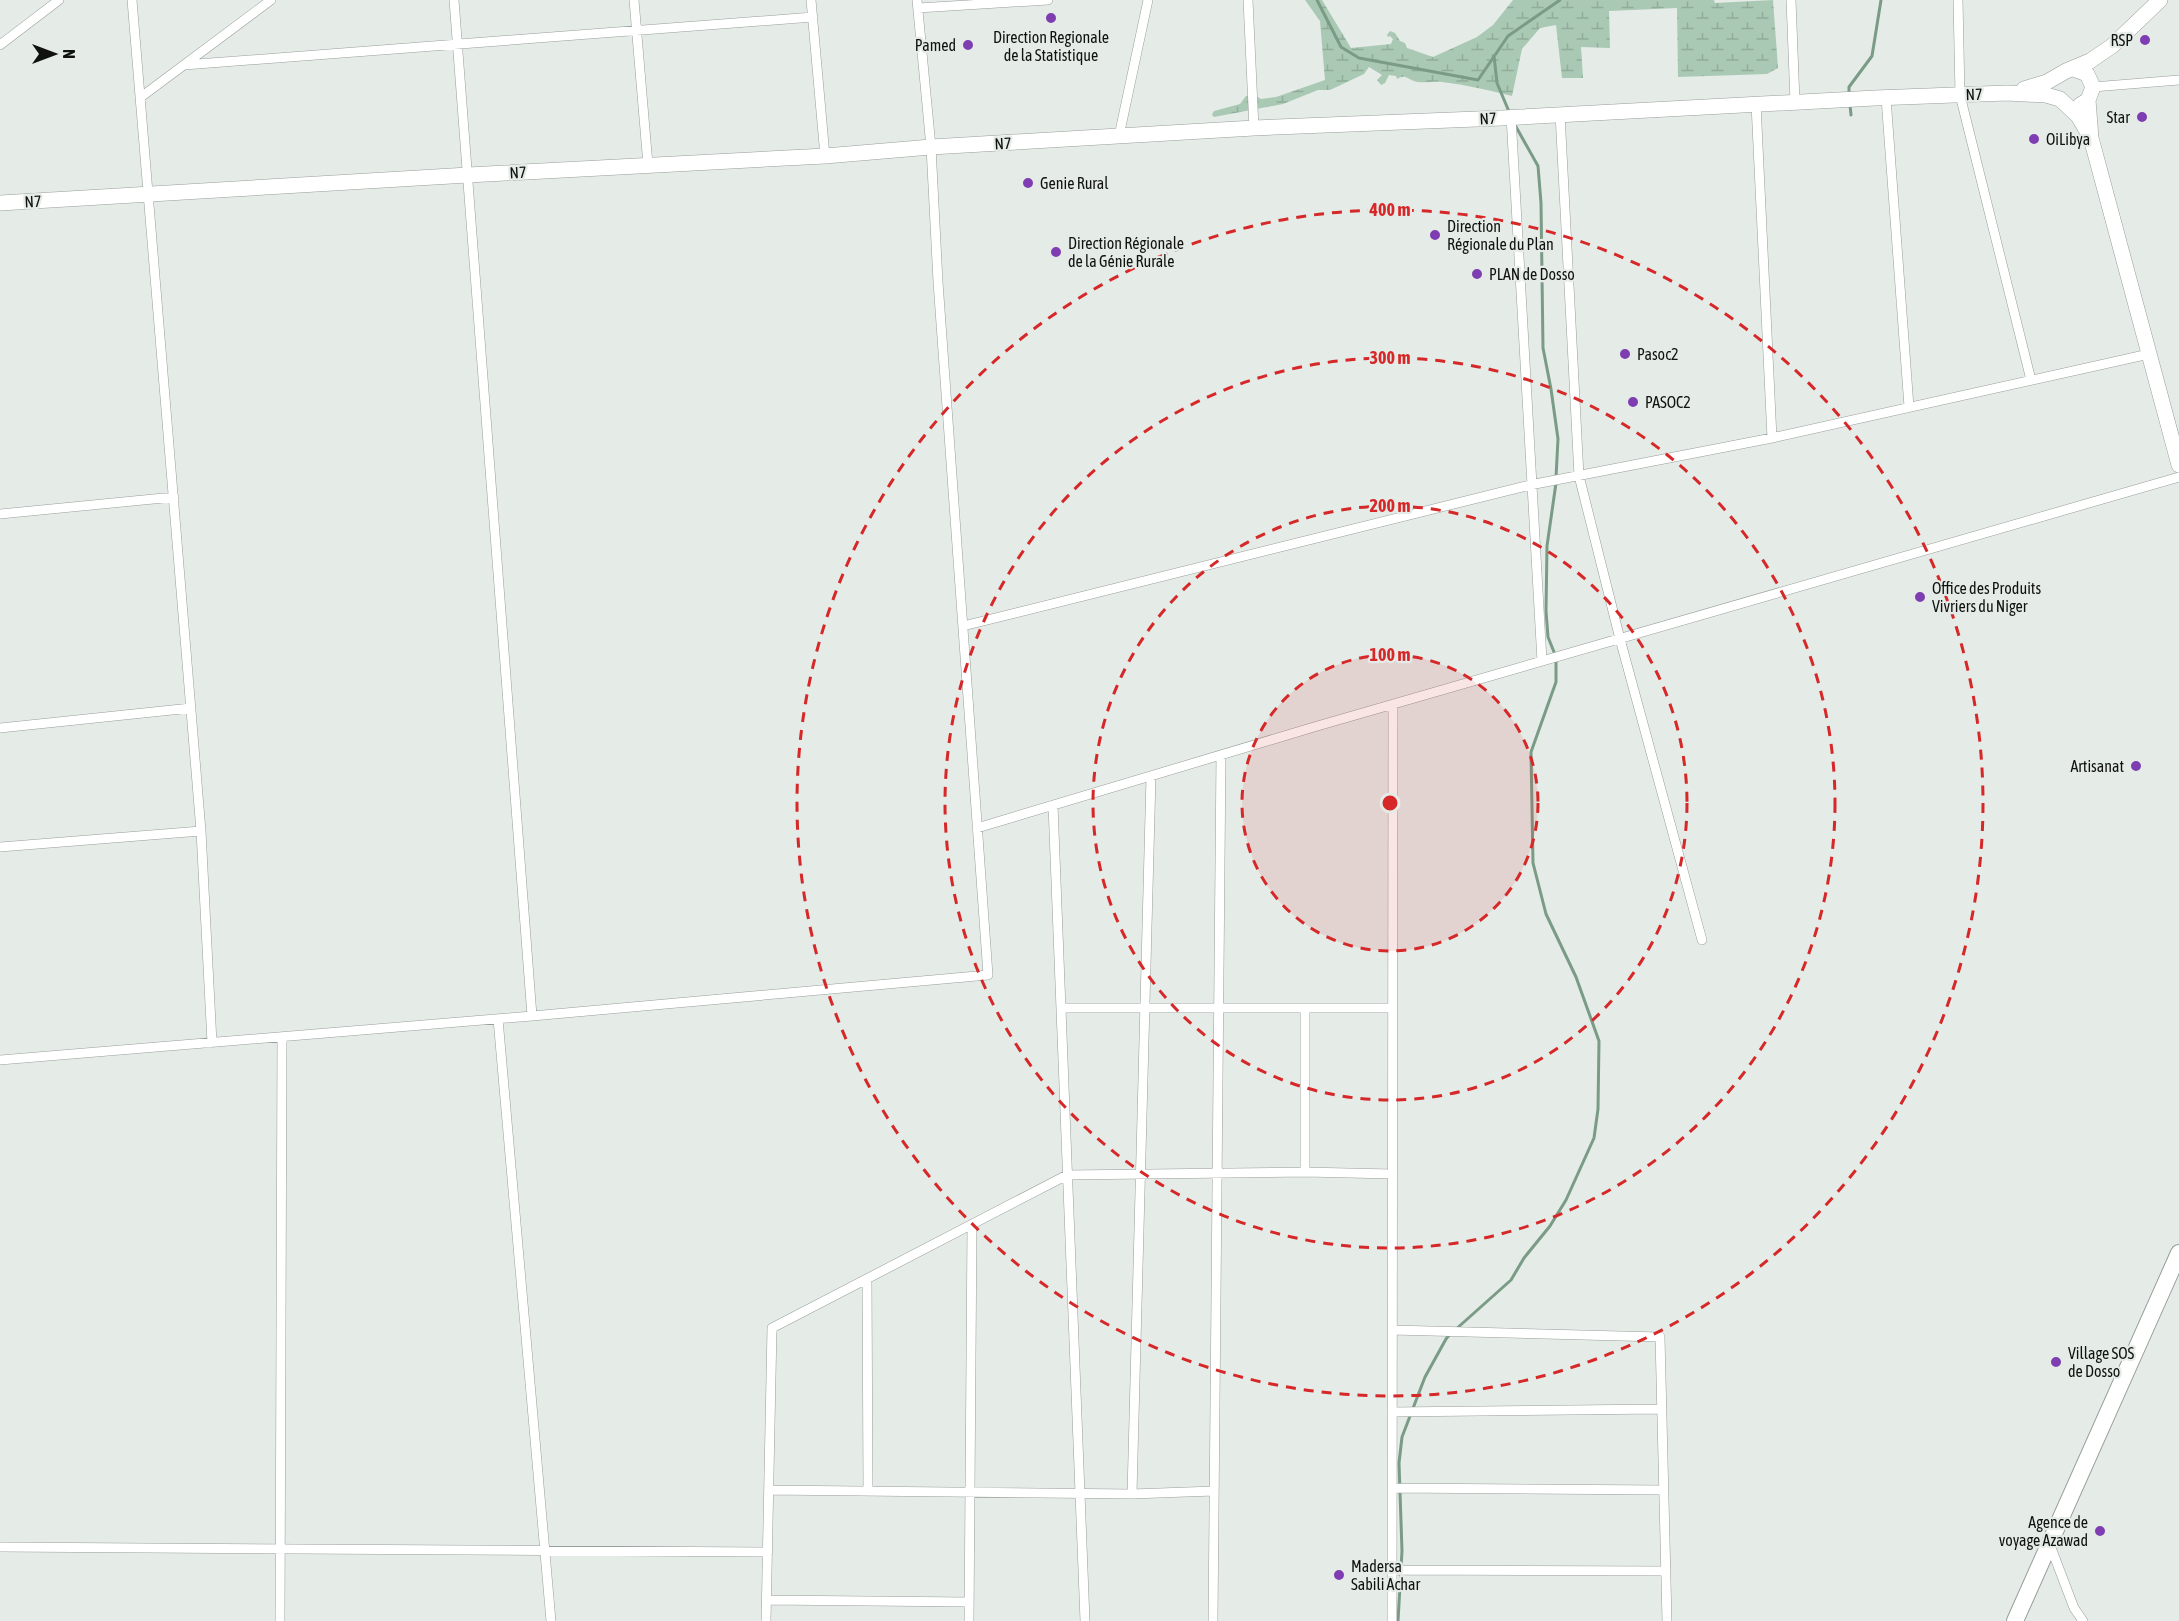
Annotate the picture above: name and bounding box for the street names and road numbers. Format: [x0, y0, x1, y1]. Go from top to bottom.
street label: N7 [1965, 85, 1983, 103]
street label: N7 [1479, 109, 1497, 127]
street label: N7 [994, 134, 1012, 152]
street label: N7 [509, 163, 527, 181]
street label: N7 [24, 192, 42, 210]

